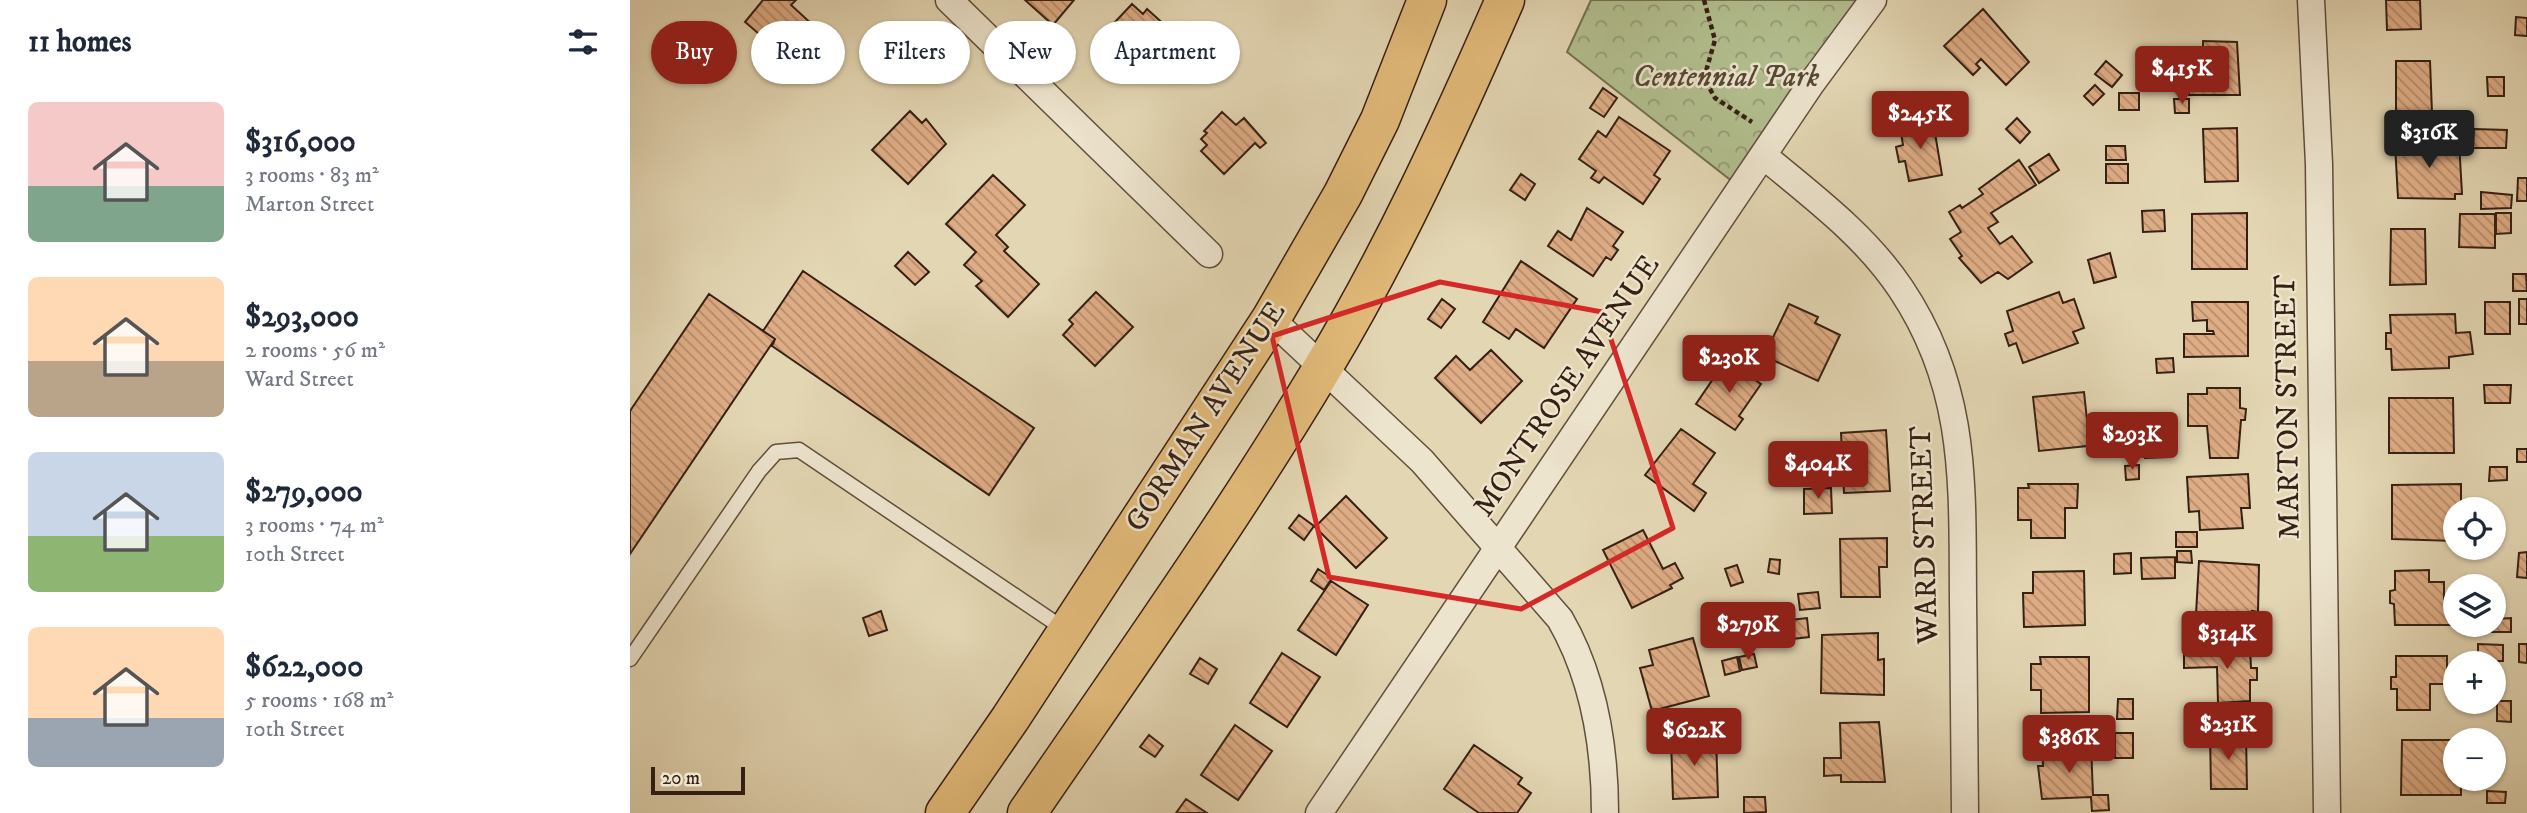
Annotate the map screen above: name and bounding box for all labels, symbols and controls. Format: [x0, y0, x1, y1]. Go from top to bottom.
chip: Buy [651, 21, 737, 84]
chip: Rent [751, 21, 845, 84]
chip: Filters [859, 21, 970, 84]
chip: New [984, 21, 1076, 84]
chip: Apartment [1090, 21, 1240, 84]
icon: filters [564, 23, 602, 61]
text: 11 homes [28, 24, 132, 61]
pin: $415K [2133, 46, 2231, 106]
text: $415K [2151, 54, 2213, 83]
park label: Centennial Park [1633, 59, 1820, 96]
pin: $245K [1871, 92, 1969, 151]
text: $245K [1888, 99, 1952, 128]
pin: $316K [2380, 110, 2478, 170]
text: $316K [2400, 118, 2458, 147]
text: $316,000 [245, 124, 356, 161]
icon: home [84, 130, 168, 214]
text: 3 rooms · 83 m² [245, 161, 379, 190]
text: Marton Street [245, 190, 374, 219]
street label: MONTROSE AVENUE [1466, 248, 1668, 524]
street label: MARTON STREET [2267, 274, 2309, 540]
street label: GORMAN AVENUE [1118, 295, 1294, 539]
text: $293,000 [245, 299, 359, 336]
icon: home [84, 305, 168, 389]
text: 2 rooms · 56 m² [245, 336, 385, 365]
pin: $230K [1680, 336, 1778, 395]
text: $230K [1699, 343, 1759, 372]
text: Ward Street [245, 365, 354, 394]
pin: $293K [2083, 412, 2181, 472]
text: $293K [2102, 420, 2162, 449]
street label: WARD STREET [1903, 425, 1947, 646]
pin: $404K [1769, 442, 1867, 501]
text: $404K [1784, 449, 1852, 478]
text: $279,000 [245, 474, 363, 511]
icon: home [84, 480, 168, 564]
map controls [2443, 497, 2506, 791]
button: locate [2443, 497, 2506, 560]
text: 3 rooms · 74 m² [245, 511, 384, 540]
text: 10th Street [245, 540, 345, 569]
button: layers [2443, 574, 2506, 637]
pin: $279K [1699, 602, 1797, 662]
text: $279K [1716, 610, 1780, 639]
pin: $314K [2178, 612, 2276, 671]
text: $314K [2198, 619, 2256, 648]
text: $622,000 [245, 649, 363, 686]
button: + [2443, 651, 2506, 714]
icon: home [84, 655, 168, 739]
text: 5 rooms · 168 m² [245, 686, 393, 715]
pin: $231K [2179, 702, 2277, 762]
pin: $622K [1645, 708, 1743, 768]
text: $231K [2199, 710, 2257, 739]
text: 10th Street [245, 715, 345, 744]
text: $622K [1662, 716, 1726, 745]
pin: $386K [2020, 716, 2118, 775]
text: $386K [2039, 723, 2099, 752]
button: − [2443, 728, 2506, 791]
scale bar [651, 764, 746, 796]
text: 20 m [662, 767, 700, 790]

